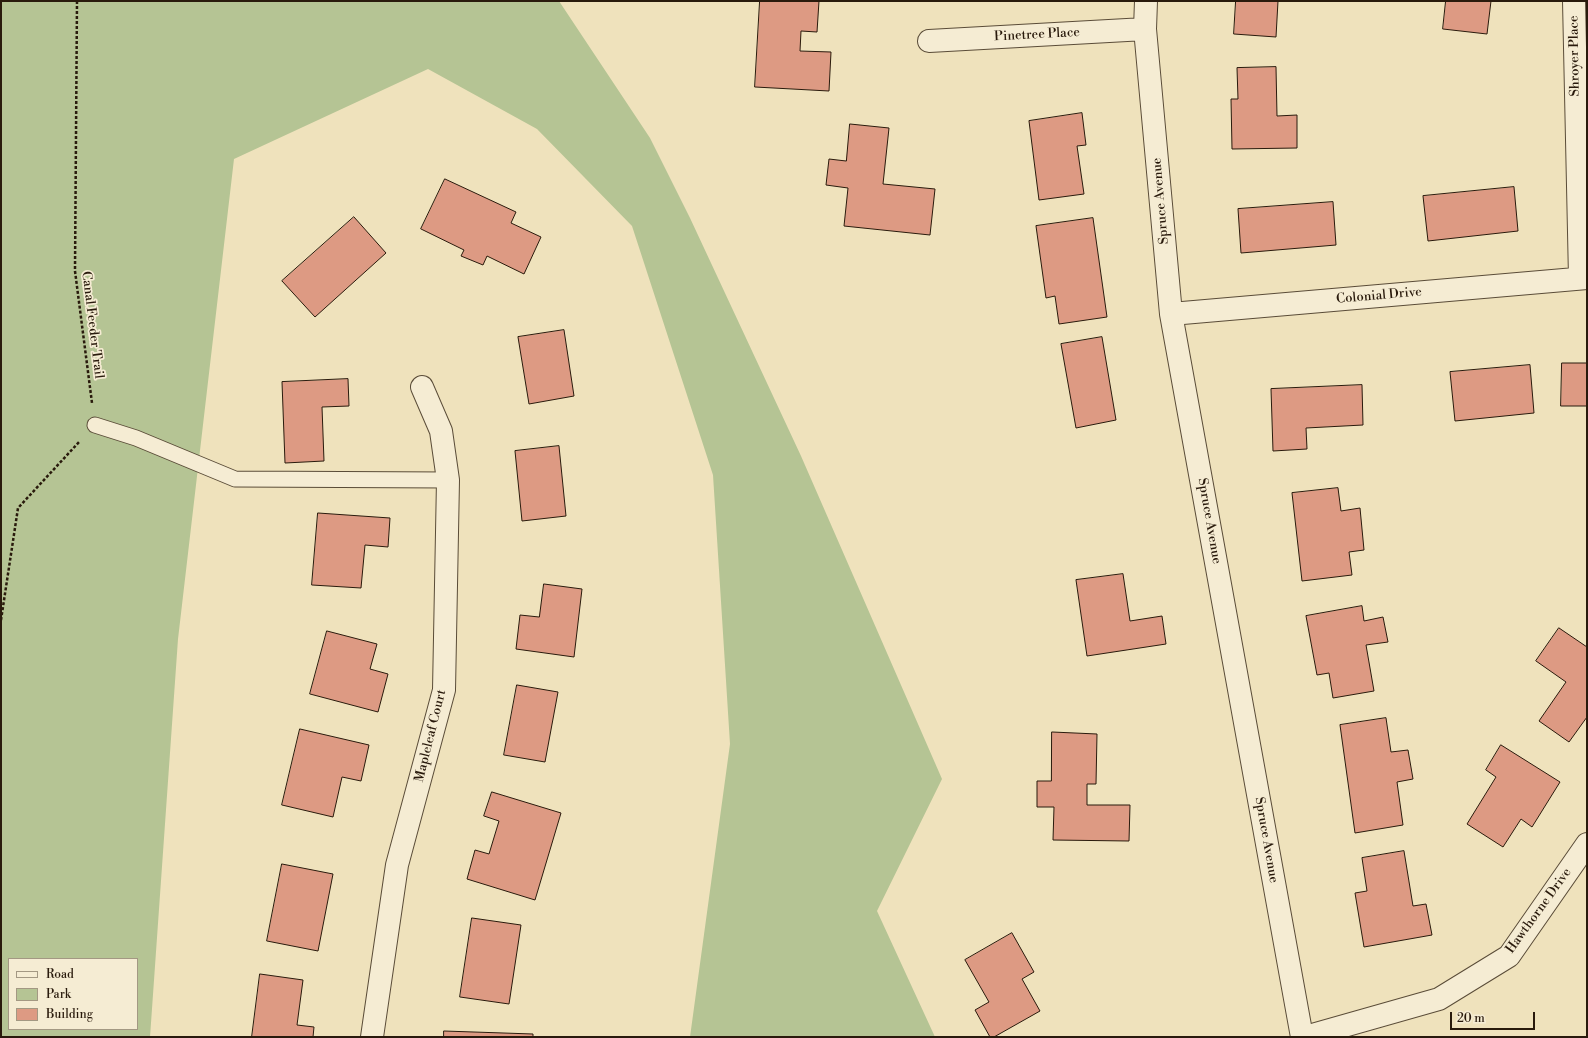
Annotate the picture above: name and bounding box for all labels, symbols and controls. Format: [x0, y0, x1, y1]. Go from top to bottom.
street label: Shroyer Place [1566, 15, 1584, 97]
street label: Pinetree Place [994, 25, 1080, 45]
street label: Spruce Avenue [1149, 157, 1173, 245]
street label: Canal Feeder Trail [78, 270, 106, 380]
street label: Colonial Drive [1336, 284, 1422, 308]
street label: Spruce Avenue [1194, 477, 1224, 565]
street label: Mapleleaf Court [412, 688, 450, 784]
street label: Spruce Avenue [1251, 796, 1281, 884]
street label: Hawthorne Drive [1503, 865, 1575, 957]
legend [8, 958, 138, 1030]
text: Road [46, 967, 74, 982]
text: Park [46, 987, 71, 1002]
scale bar [1452, 1004, 1537, 1030]
text: Building [46, 1007, 93, 1022]
text: 20 m [1457, 1011, 1485, 1026]

